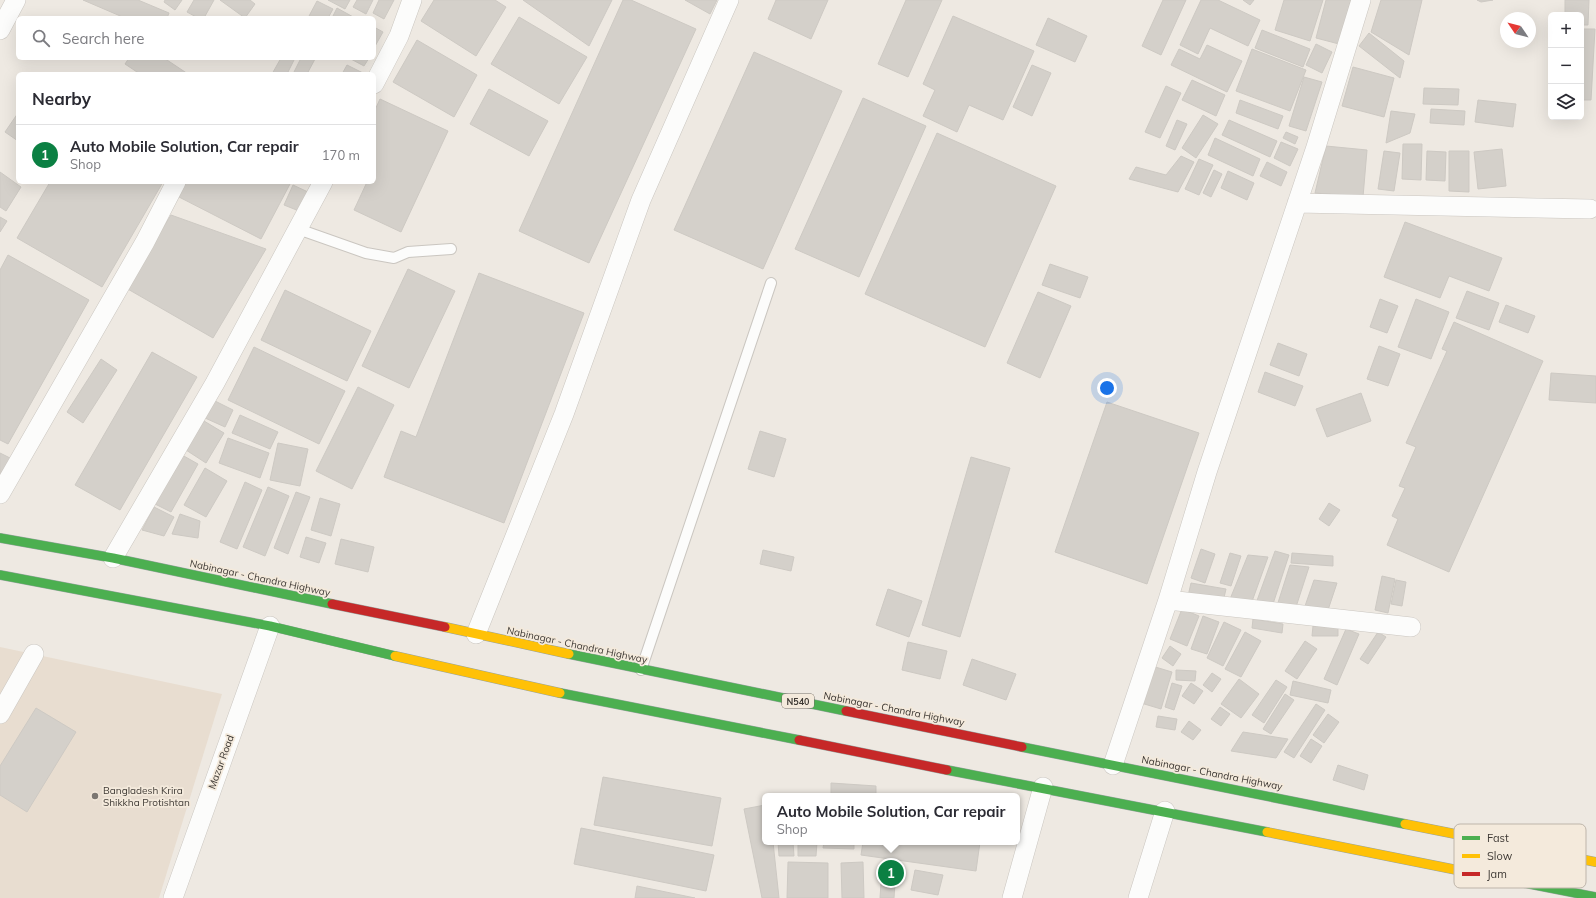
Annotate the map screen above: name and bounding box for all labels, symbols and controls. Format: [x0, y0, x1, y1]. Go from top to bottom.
north arrow [1500, 12, 1536, 48]
map controls [1548, 12, 1584, 120]
button: + [1548, 12, 1584, 48]
search box [16, 16, 376, 60]
icon: search [30, 27, 52, 49]
text: Search here [62, 29, 144, 48]
button: − [1548, 48, 1584, 84]
button: layers [1548, 84, 1584, 120]
text: Nearby [32, 88, 91, 109]
text: Auto Mobile Solution, Car repair [70, 137, 299, 156]
text: 1 [41, 147, 49, 163]
text: 170 m [322, 147, 360, 163]
text: Shop [70, 156, 101, 172]
your location [1097, 378, 1117, 398]
street label: Nabinagar - Chandra Highway [189, 557, 332, 599]
street label: Nabinagar - Chandra Highway [506, 624, 649, 666]
street label: Nabinagar - Chandra Highway [822, 689, 966, 729]
road number: N540 [782, 694, 814, 708]
street label: Mazar Road [205, 733, 237, 791]
street label: Nabinagar - Chandra Highway [1140, 753, 1284, 793]
place label: Bangladesh Krira Shikkha Protishtan [103, 784, 190, 809]
marker: Bangladesh Krira Shikkha Protishtan [90, 791, 100, 801]
popup [762, 793, 1020, 845]
text: Auto Mobile Solution, Car repair [777, 802, 1005, 821]
text: Shop [777, 821, 808, 837]
legend [1454, 824, 1586, 888]
text: Fast [1487, 831, 1509, 845]
text: Slow [1487, 849, 1513, 863]
pin: 1 [878, 858, 904, 888]
text: Jam [1487, 867, 1507, 881]

